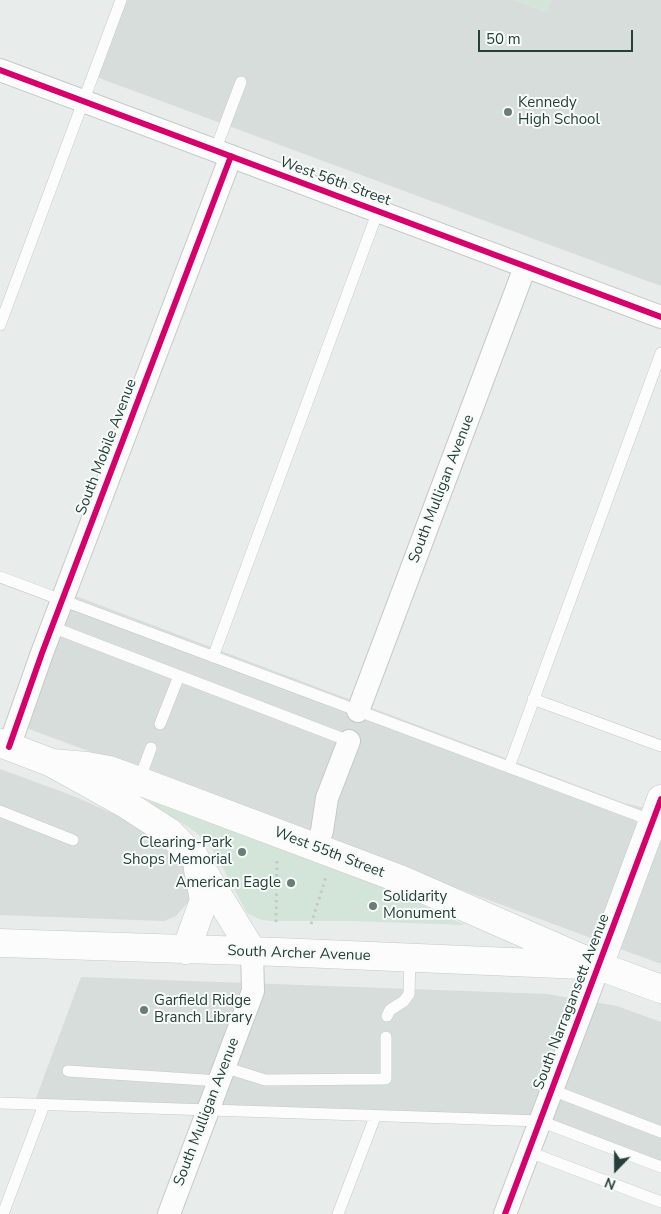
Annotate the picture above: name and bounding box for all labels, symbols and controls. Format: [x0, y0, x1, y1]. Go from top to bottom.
scale bar [481, 20, 636, 52]
text: 50 m [486, 29, 521, 49]
place label: Kennedy High School [518, 94, 600, 129]
marker: Kennedy High School [502, 106, 514, 118]
street label: West 56th Street [277, 154, 393, 210]
street label: South Mobile Avenue [73, 376, 141, 518]
street label: South Mulligan Avenue [405, 412, 479, 566]
street label: West 55th Street [271, 824, 387, 882]
place label: Clearing-Park Shops Memorial [123, 834, 232, 869]
marker: Clearing-Park Shops Memorial [236, 846, 248, 858]
place label: American Eagle [175, 874, 281, 892]
marker: American Eagle [285, 877, 297, 889]
place label: Solidarity Monument [383, 888, 456, 923]
marker: Solidarity Monument [367, 900, 379, 912]
street label: South Narragansett Avenue [530, 912, 614, 1092]
street label: South Archer Avenue [227, 943, 371, 965]
place label: Garfield Ridge Branch Library [154, 992, 252, 1027]
marker: Garfield Ridge Branch Library [138, 1004, 150, 1016]
street label: South Mulligan Avenue [170, 1035, 244, 1189]
north arrow [591, 1144, 641, 1194]
text: N [602, 1173, 619, 1194]

